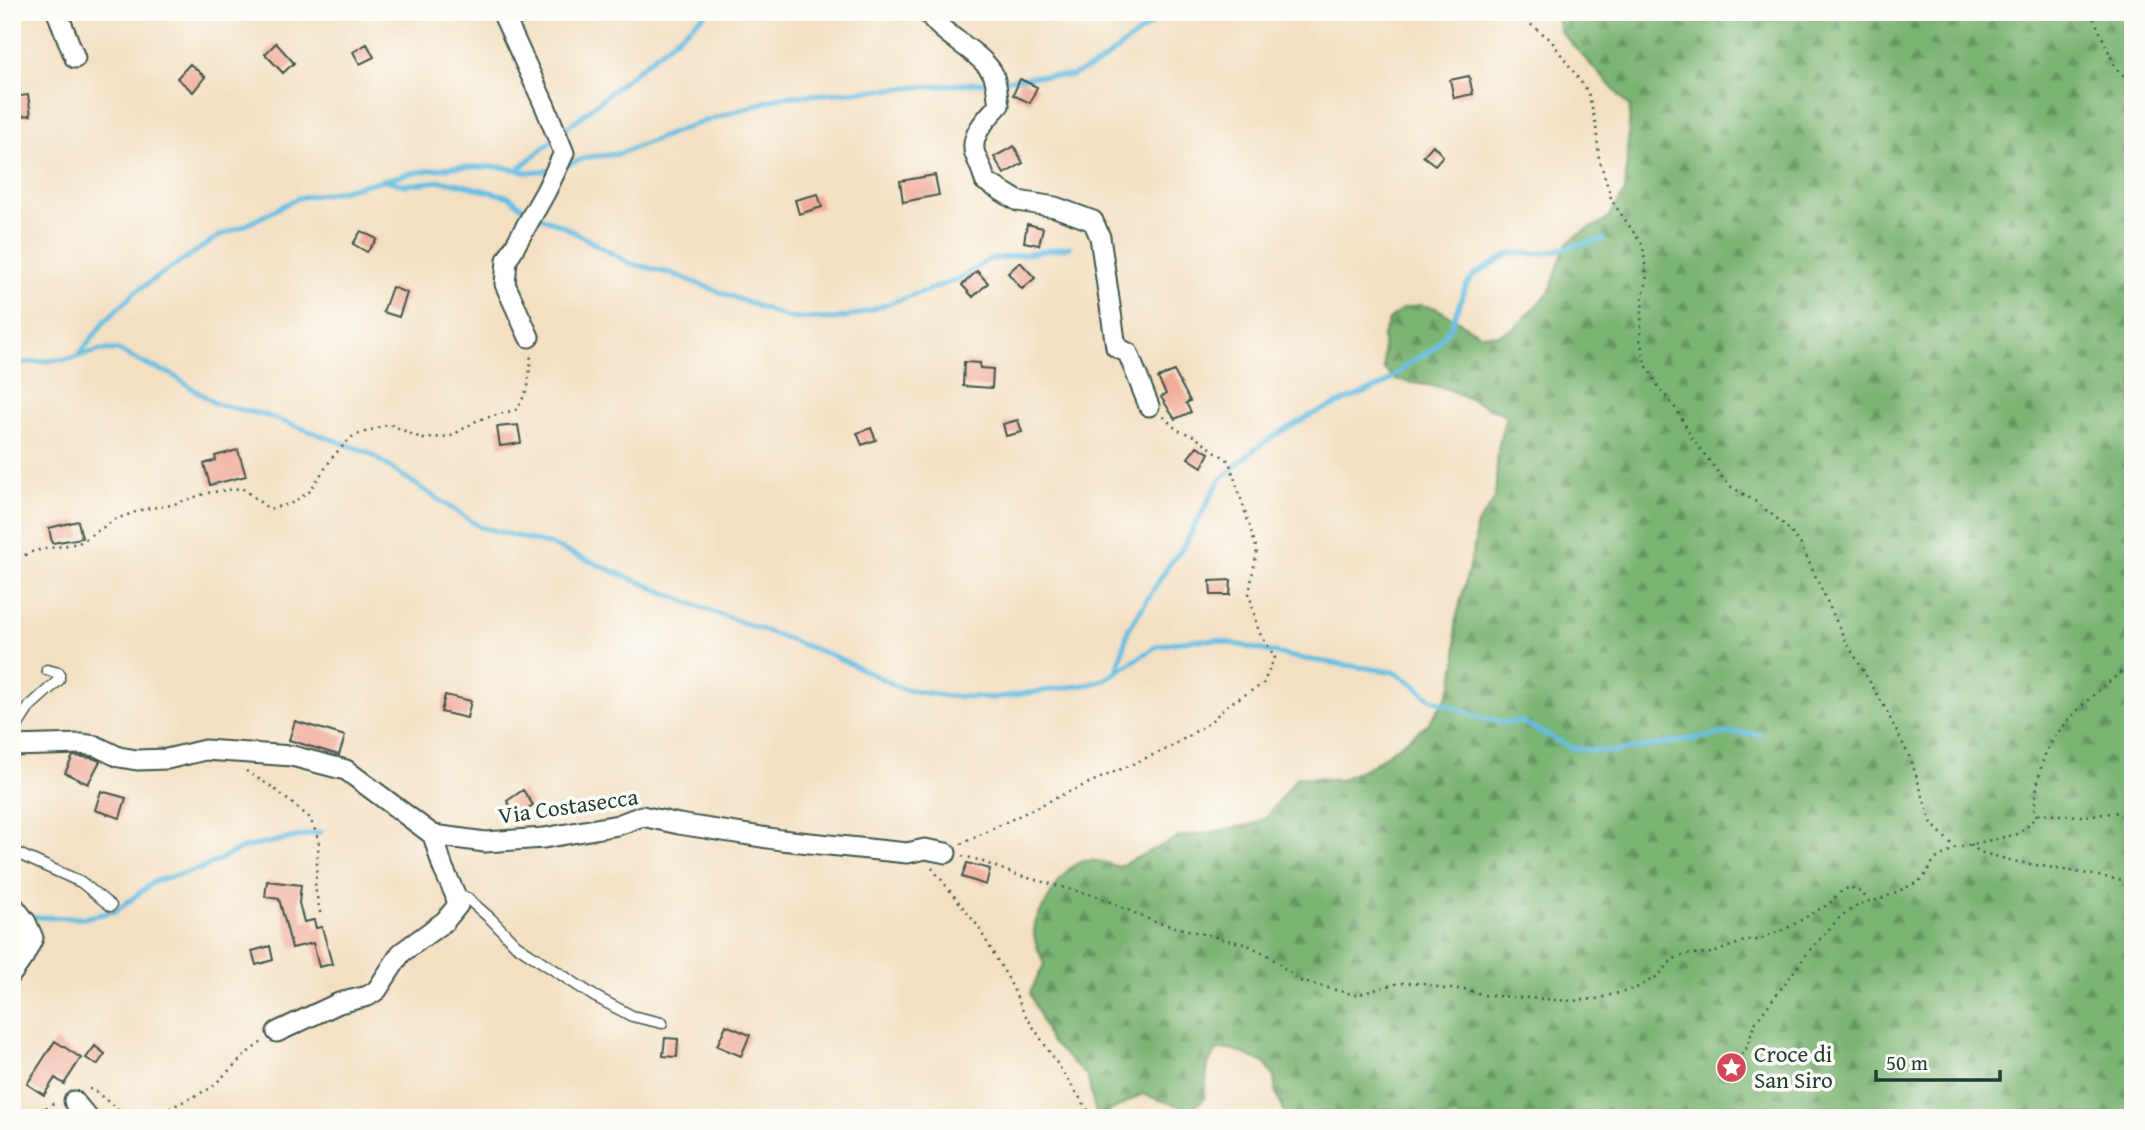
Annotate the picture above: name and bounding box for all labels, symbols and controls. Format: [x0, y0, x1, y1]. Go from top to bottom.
street label: Via Costasecca [496, 779, 640, 832]
place label: Croce di San Siro [1754, 1037, 1833, 1096]
scale bar [1876, 1039, 2000, 1083]
text: 50 m [1886, 1047, 1928, 1078]
place icon: Croce di San Siro [1714, 1050, 1748, 1084]

